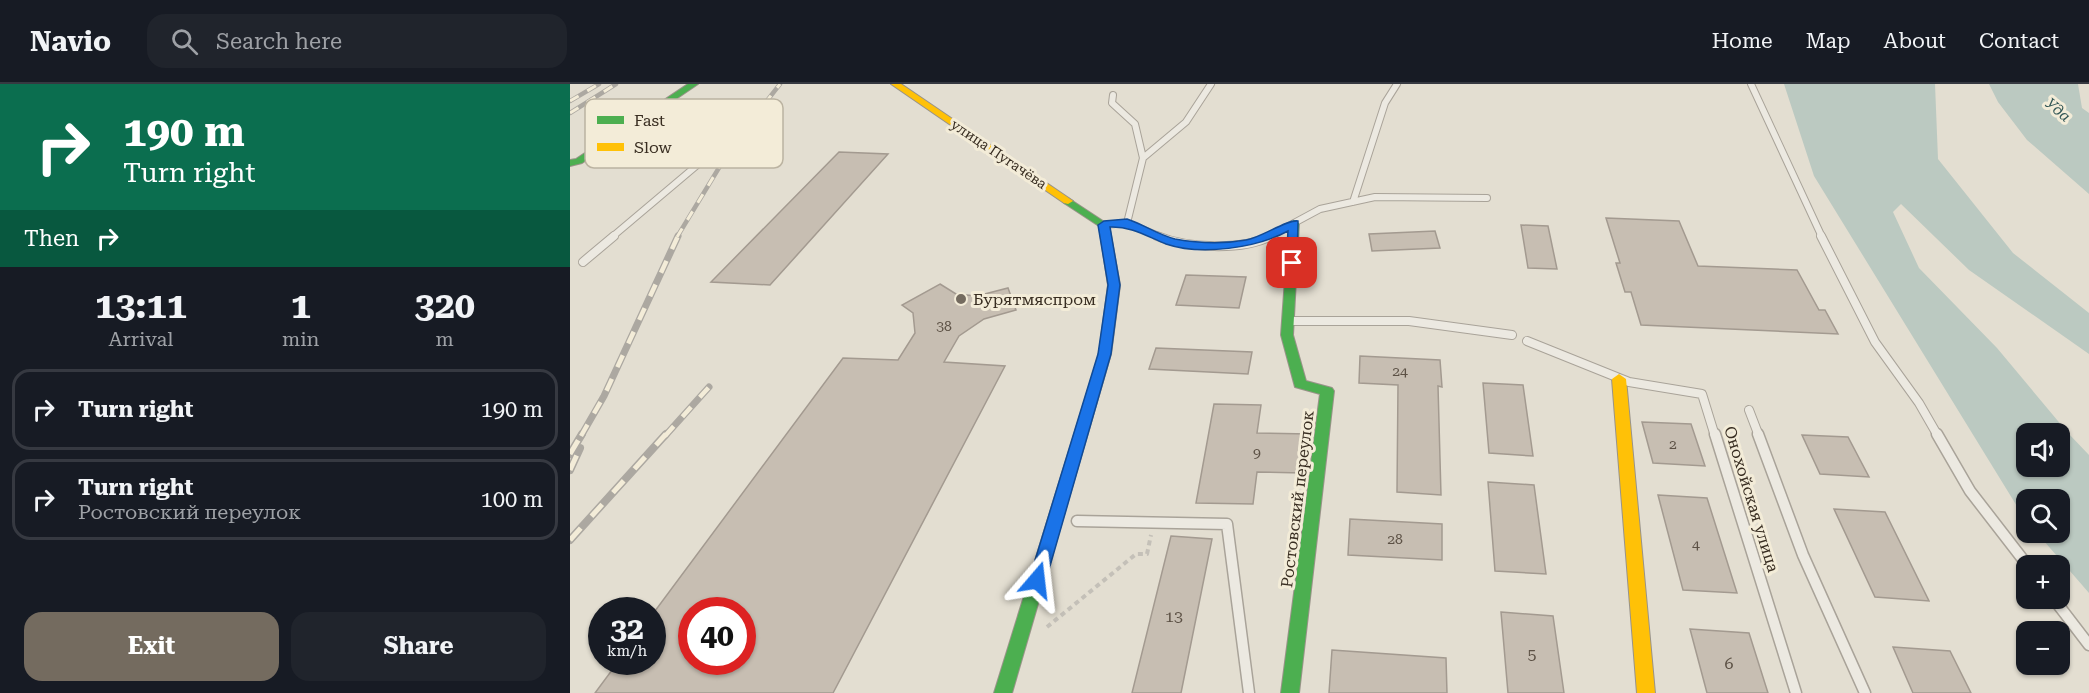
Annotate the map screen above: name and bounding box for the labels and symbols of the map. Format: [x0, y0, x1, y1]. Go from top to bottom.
water label: Уда [2042, 94, 2074, 126]
legend [585, 99, 783, 168]
text: Fast [634, 111, 665, 130]
street label: улица Пугачёва [948, 116, 1050, 192]
text: Slow [634, 138, 672, 157]
pin [1266, 237, 1317, 288]
place label: Бурятмяспром [973, 290, 1096, 309]
marker: Бурятмяспром [954, 292, 968, 306]
house number: 38 [936, 318, 952, 334]
house number: 24 [1392, 363, 1408, 379]
street label: Ростовский переулок [1277, 409, 1318, 589]
street label: Онохойская улица [1720, 424, 1783, 575]
house number: 2 [1669, 436, 1677, 452]
house number: 9 [1253, 445, 1261, 461]
house number: 28 [1387, 531, 1403, 547]
house number: 4 [1692, 536, 1700, 552]
position arrow [1005, 548, 1069, 612]
speed limit sign: 40 [678, 597, 756, 675]
house number: 13 [1165, 607, 1183, 626]
house number: 5 [1528, 645, 1537, 664]
house number: 6 [1725, 654, 1734, 673]

